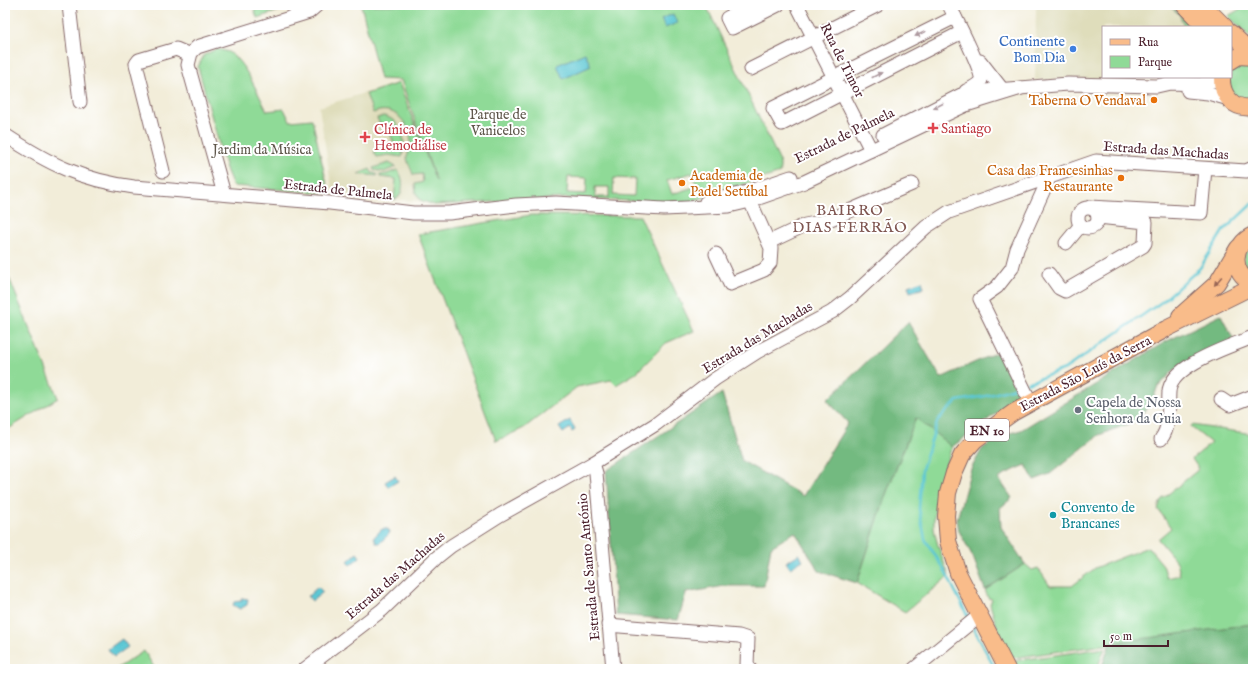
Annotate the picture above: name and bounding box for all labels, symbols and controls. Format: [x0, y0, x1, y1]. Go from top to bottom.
street label: Rua de Timor [816, 20, 869, 101]
legend [1102, 26, 1232, 78]
one-way arrow [914, 31, 926, 37]
place label: Continente Bom Dia [999, 33, 1066, 67]
text: Rua [1138, 35, 1159, 50]
marker: Continente Bom Dia [1068, 44, 1078, 54]
text: Parque [1138, 55, 1173, 71]
one-way arrow [871, 72, 882, 79]
place label: Taberna O Vendaval [1029, 92, 1146, 110]
marker: Taberna O Vendaval [1149, 95, 1159, 105]
street label: Estrada de Palmela [791, 103, 898, 168]
one-way arrow [933, 103, 944, 110]
park label: Parque de Vanicelos [470, 106, 527, 140]
place label: Santiago [941, 120, 992, 138]
place label: Clínica de Hemodiálise [374, 121, 447, 155]
marker: Santiago [928, 123, 938, 133]
marker: Clínica de Hemodiálise [359, 131, 371, 143]
street label: Estrada das Machadas [1103, 138, 1229, 164]
park label: Jardim da Música [210, 141, 313, 159]
place label: Casa das Francesinhas Restaurante [987, 162, 1114, 196]
place label: Academia de Padel Setúbal [689, 167, 768, 201]
marker: Casa das Francesinhas Restaurante [1116, 173, 1126, 183]
street label: Estrada de Palmela [283, 175, 394, 205]
marker: Academia de Padel Setúbal [677, 178, 687, 188]
district label: BAIRRO DIAS FERRÃO [792, 201, 908, 237]
one-way arrow [1213, 276, 1222, 287]
street label: Estrada das Machadas [699, 298, 816, 378]
street label: Estrada São Luís da Serra [1017, 331, 1155, 416]
place label: Capela de Nossa Senhora da Guia [1086, 394, 1182, 428]
marker: Capela de Nossa Senhora da Guia [1073, 405, 1083, 415]
road number: EN 10 [965, 419, 1009, 441]
street label: Estrada de Santo António [574, 492, 604, 641]
place label: Convento de Brancanes [1061, 499, 1136, 533]
marker: Convento de Brancanes [1048, 510, 1058, 520]
street label: Estrada das Machadas [342, 528, 449, 624]
scale bar [1104, 622, 1168, 648]
text: 50 m [1110, 629, 1132, 644]

